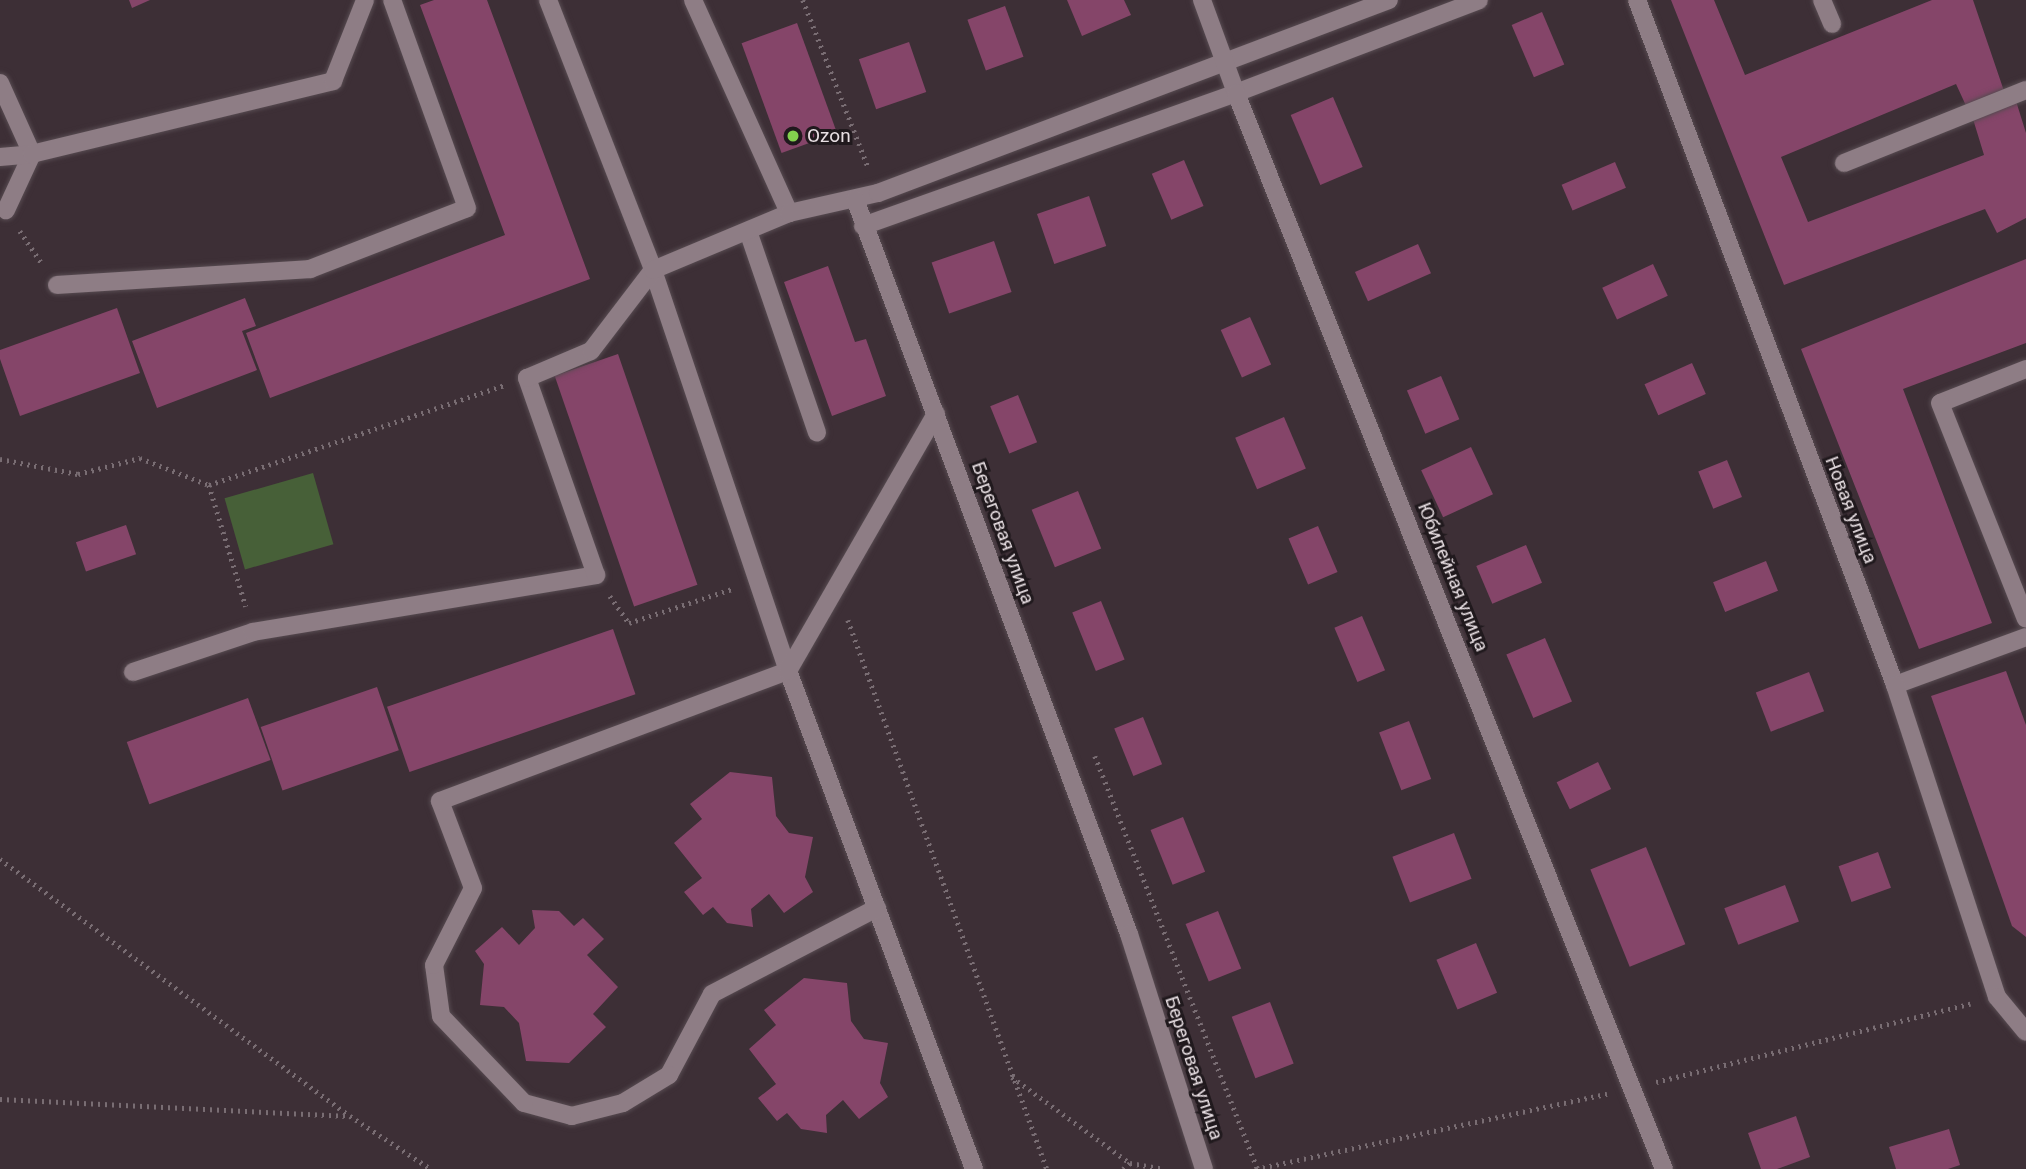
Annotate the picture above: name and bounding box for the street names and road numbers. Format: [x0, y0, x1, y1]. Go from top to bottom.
street label: Новая улица [1820, 453, 1882, 567]
street label: Береговая улица [967, 459, 1039, 607]
street label: Юбилейная улица [1413, 499, 1493, 655]
street label: Береговая улица [1160, 993, 1228, 1143]

